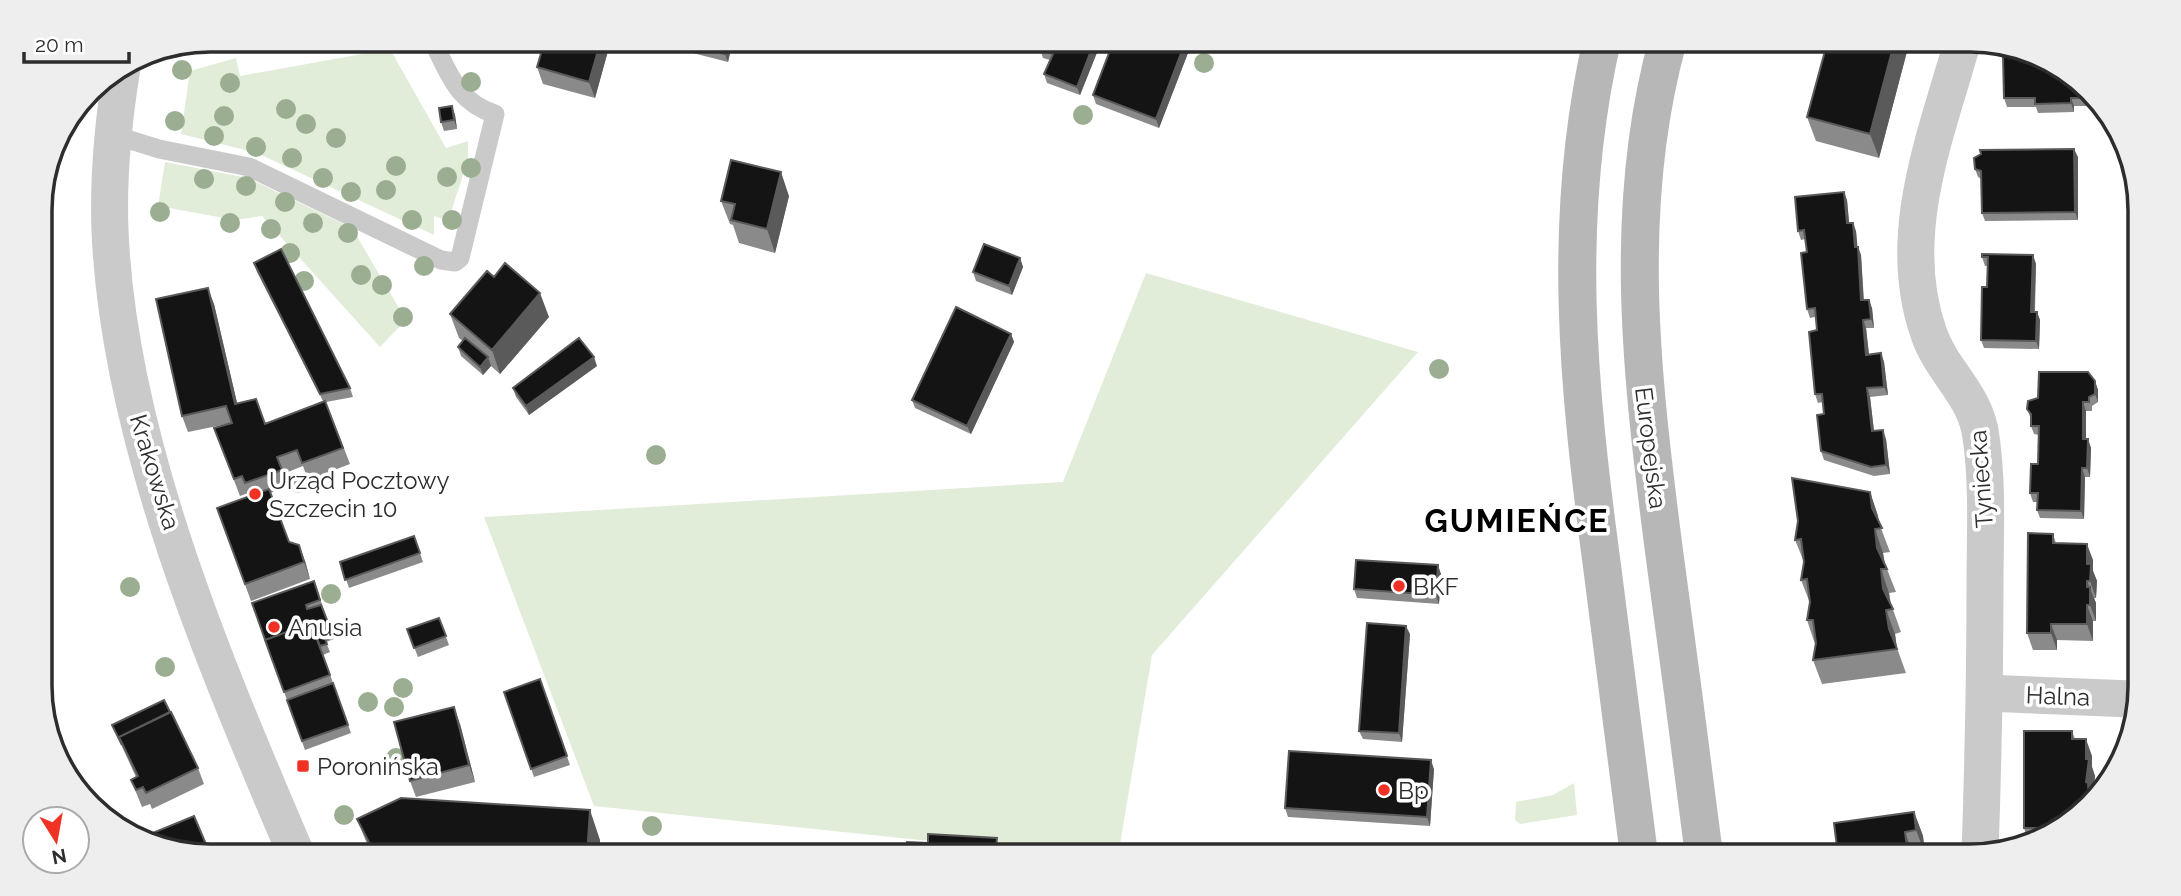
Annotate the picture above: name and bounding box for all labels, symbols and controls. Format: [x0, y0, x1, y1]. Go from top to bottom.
scale bar [24, 21, 130, 65]
text: 20 m [35, 32, 83, 57]
street label: Europejska [1629, 385, 1673, 511]
street label: Krakowska [124, 411, 186, 533]
street label: Tyniecka [1963, 429, 1999, 529]
place label: Urząd Pocztowy Szczecin 10 [269, 466, 450, 523]
marker: Urząd Pocztowy Szczecin 10 [247, 486, 263, 502]
district label: GUMIEŃCE [1425, 502, 1609, 539]
place label: BKF [1413, 572, 1459, 601]
marker: BKF [1391, 578, 1407, 594]
place label: Anusia [288, 613, 362, 642]
marker: Anusia [266, 619, 282, 635]
street label: Halna [2025, 680, 2091, 712]
place label: Poronińska [317, 752, 439, 781]
marker: Poronińska [295, 758, 311, 774]
place label: Bp [1398, 776, 1429, 805]
marker: Bp [1376, 782, 1392, 798]
north arrow [21, 805, 91, 875]
text: N [50, 845, 68, 869]

